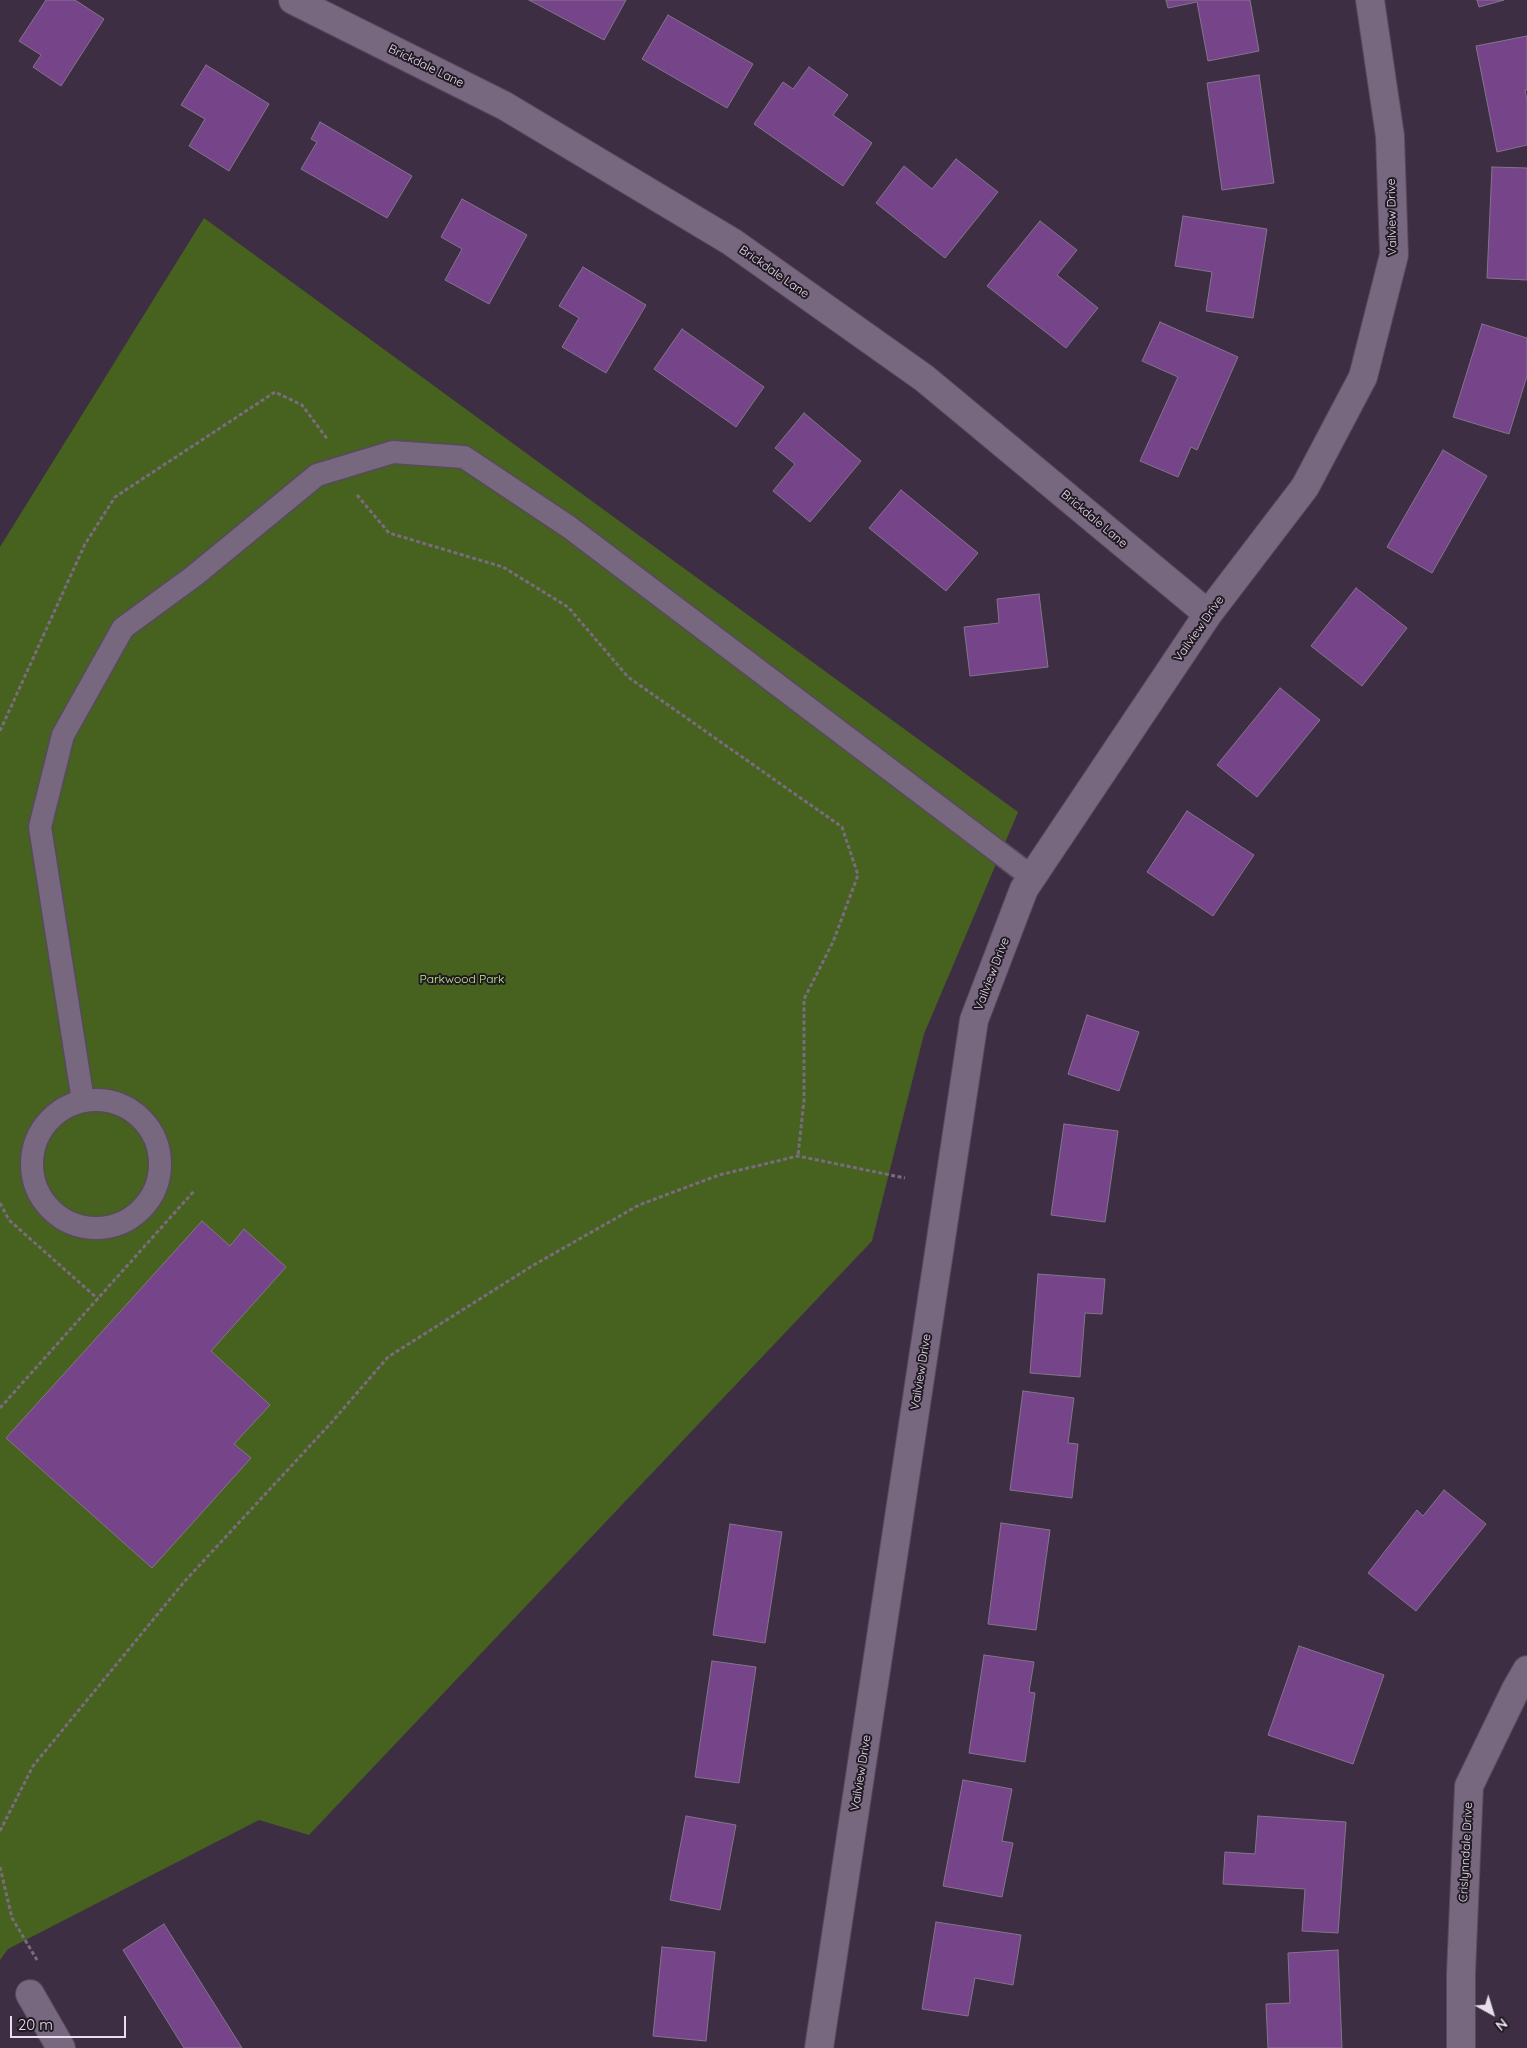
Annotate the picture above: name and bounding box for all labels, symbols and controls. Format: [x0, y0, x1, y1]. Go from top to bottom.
street label: Brickdale Lane [386, 42, 466, 90]
street label: Vailview Drive [1384, 178, 1400, 256]
street label: Brickdale Lane [736, 243, 812, 301]
street label: Brickdale Lane [1058, 487, 1130, 551]
street label: Vailview Drive [1171, 593, 1227, 665]
street label: Vailview Drive [971, 935, 1013, 1013]
park label: Parkwood Park [420, 972, 504, 986]
street label: Vailview Drive [908, 1333, 934, 1411]
street label: Vailview Drive [848, 1734, 874, 1812]
street label: Crislynndale Drive [1456, 1802, 1476, 1902]
north arrow [1467, 1988, 1517, 2038]
scale bar [12, 2006, 129, 2038]
text: N [1492, 2014, 1511, 2035]
text: 20 m [18, 2015, 53, 2034]

